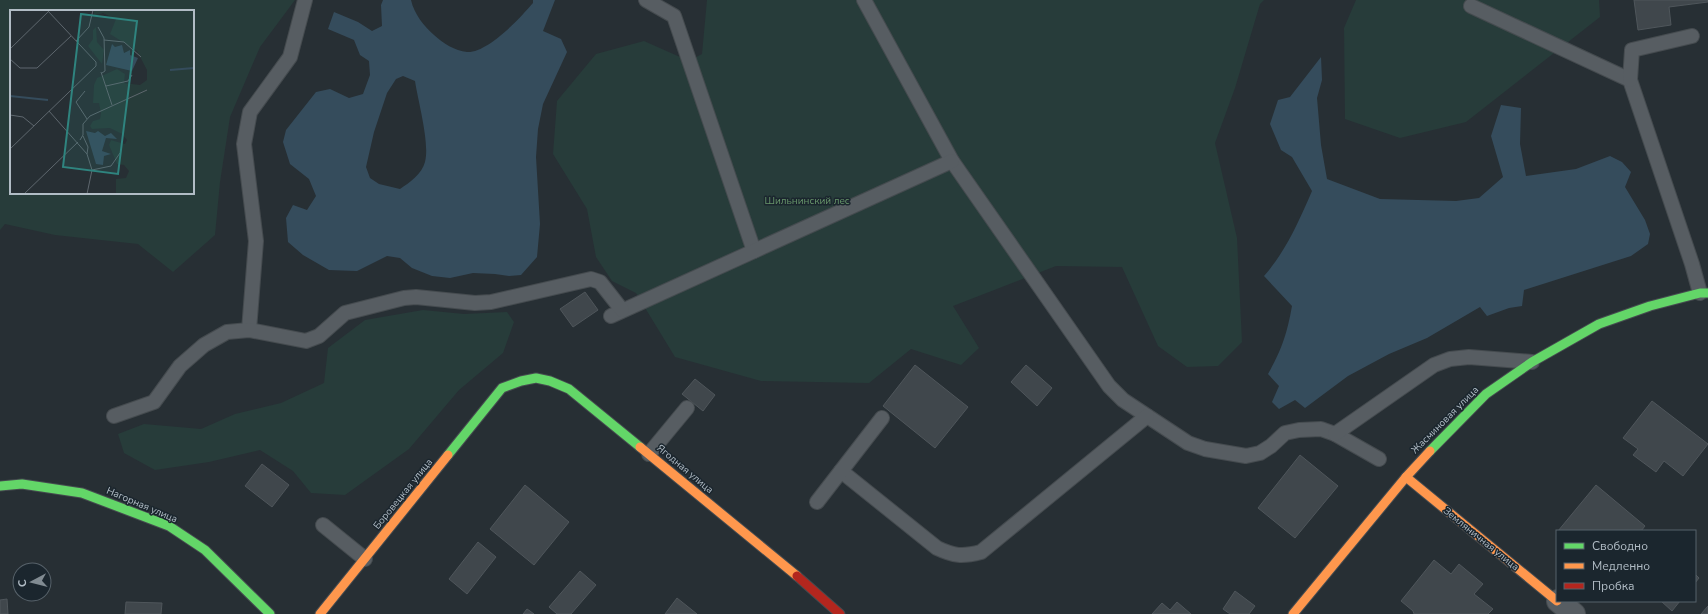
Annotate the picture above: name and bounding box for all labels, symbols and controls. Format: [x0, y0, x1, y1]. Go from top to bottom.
inset map [10, 10, 194, 194]
park label: Шильнинский лес [764, 194, 850, 208]
street label: Жасминовая улица [1408, 383, 1482, 457]
street label: Ягодная улица [654, 441, 716, 497]
street label: Боровецкая улица [370, 456, 436, 532]
street label: Нагорная улица [104, 484, 180, 526]
street label: Земляничная улица [1440, 504, 1522, 574]
legend [1556, 530, 1696, 602]
text: Свободно [1592, 538, 1648, 554]
text: Медленно [1592, 558, 1650, 574]
north arrow [12, 562, 52, 602]
text: С [15, 578, 30, 588]
text: Пробка [1592, 578, 1635, 594]

